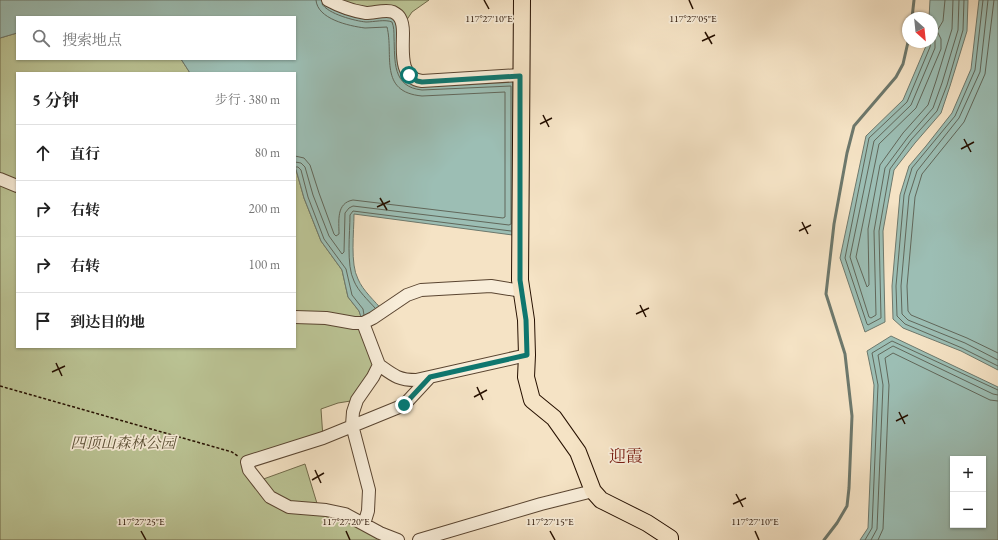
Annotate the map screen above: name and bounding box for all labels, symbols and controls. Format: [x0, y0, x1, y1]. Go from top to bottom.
text: 117°27'10"E [465, 12, 513, 25]
text: 117°27'05"E [669, 12, 717, 25]
north arrow [902, 12, 938, 48]
search box [16, 16, 296, 60]
icon: search [30, 27, 52, 49]
text: 搜索地点 [62, 30, 122, 49]
route start [400, 66, 418, 84]
text: 5 分钟 [32, 89, 79, 111]
text: 步行 · 380 m [215, 91, 280, 108]
icon: ahead [32, 142, 54, 164]
text: 直行 [70, 144, 100, 163]
text: 80 m [255, 144, 280, 161]
icon: right [32, 198, 54, 220]
text: 右转 [70, 200, 100, 219]
text: 200 m [249, 200, 280, 217]
icon: right [32, 254, 54, 276]
text: 右转 [70, 256, 100, 275]
text: 100 m [249, 256, 280, 273]
icon: arrive [32, 310, 54, 332]
text: 到达目的地 [70, 312, 145, 331]
route end [395, 396, 413, 414]
park label: 四顶山森林公园 [70, 433, 177, 452]
district label: 迎霞 [609, 445, 643, 467]
map controls [950, 456, 986, 528]
button: + [950, 456, 986, 492]
button: − [950, 492, 986, 528]
text: 117°27'25"E [117, 515, 165, 528]
text: 117°27'20"E [322, 515, 370, 528]
text: 117°27'15"E [526, 515, 574, 528]
text: 117°27'10"E [731, 515, 779, 528]

